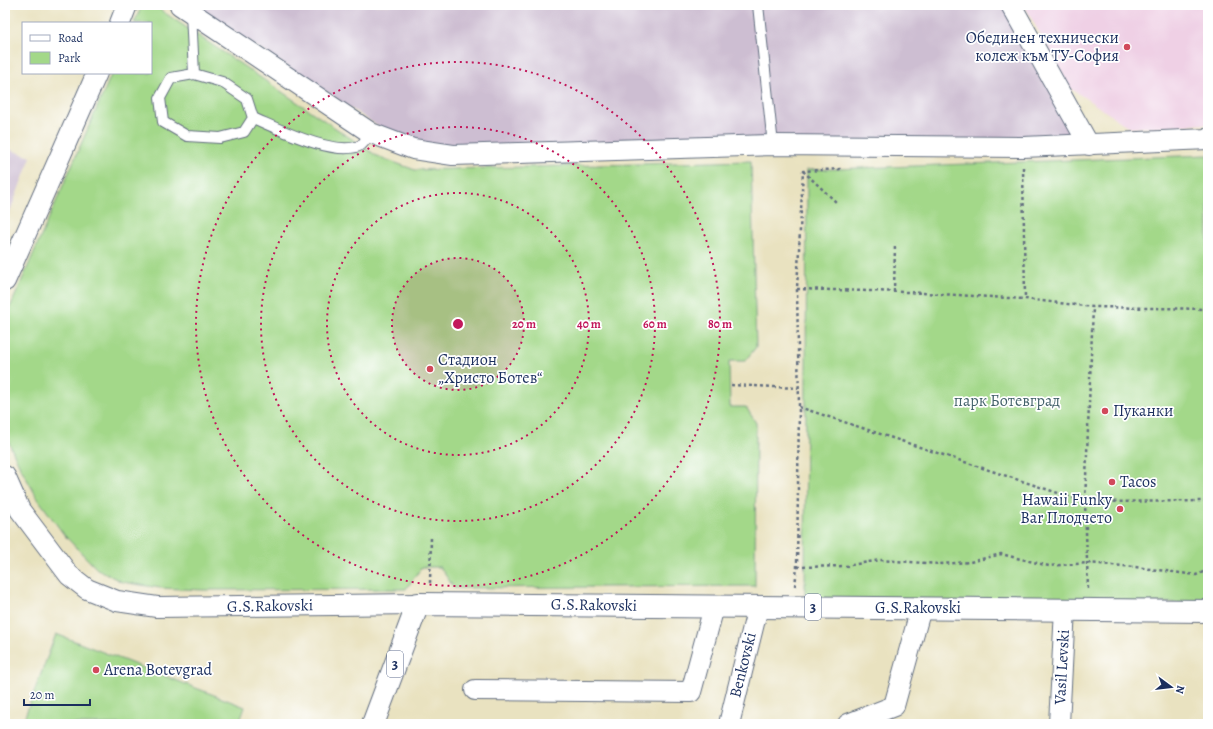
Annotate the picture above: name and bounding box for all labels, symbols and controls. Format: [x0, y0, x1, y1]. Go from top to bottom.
legend [22, 22, 152, 74]
place label: Обединен технически колеж към ТУ-София [966, 27, 1119, 67]
text: Road [58, 30, 84, 46]
marker: Обединен технически колеж към ТУ-София [1122, 42, 1132, 52]
text: Park [58, 50, 81, 66]
text: 20 m [512, 316, 536, 332]
text: 40 m [577, 316, 601, 332]
text: 60 m [643, 316, 667, 332]
text: 80 m [708, 316, 732, 332]
centre of rings [451, 317, 465, 331]
place label: Стадион „Христо Ботев“ [438, 349, 542, 389]
marker: Стадион „Христо Ботев“ [425, 364, 435, 374]
park label: парк Ботевград [954, 390, 1060, 412]
place label: Пуканки [1113, 400, 1173, 422]
marker: Пуканки [1100, 406, 1110, 416]
place label: Tacos [1120, 471, 1156, 493]
marker: Tacos [1107, 477, 1117, 487]
place label: Hawaii Funky Bar Плодчето [1020, 489, 1113, 529]
marker: Hawaii Funky Bar Плодчето [1115, 504, 1125, 514]
street label: G.S.Rakovski [551, 593, 637, 617]
street label: G.S.Rakovski [227, 594, 313, 618]
road number: 3 [805, 594, 821, 620]
street label: G.S.Rakovski [875, 597, 961, 619]
street label: Vasil Levski [1049, 629, 1075, 706]
street label: Benkovski [724, 630, 762, 700]
road number: 3 [387, 651, 403, 677]
place label: Arena Botevgrad [103, 659, 213, 681]
marker: Arena Botevgrad [91, 665, 101, 675]
north arrow [1151, 667, 1191, 707]
scale bar [24, 681, 90, 707]
text: N [1172, 684, 1188, 695]
text: 20 m [30, 687, 54, 703]

